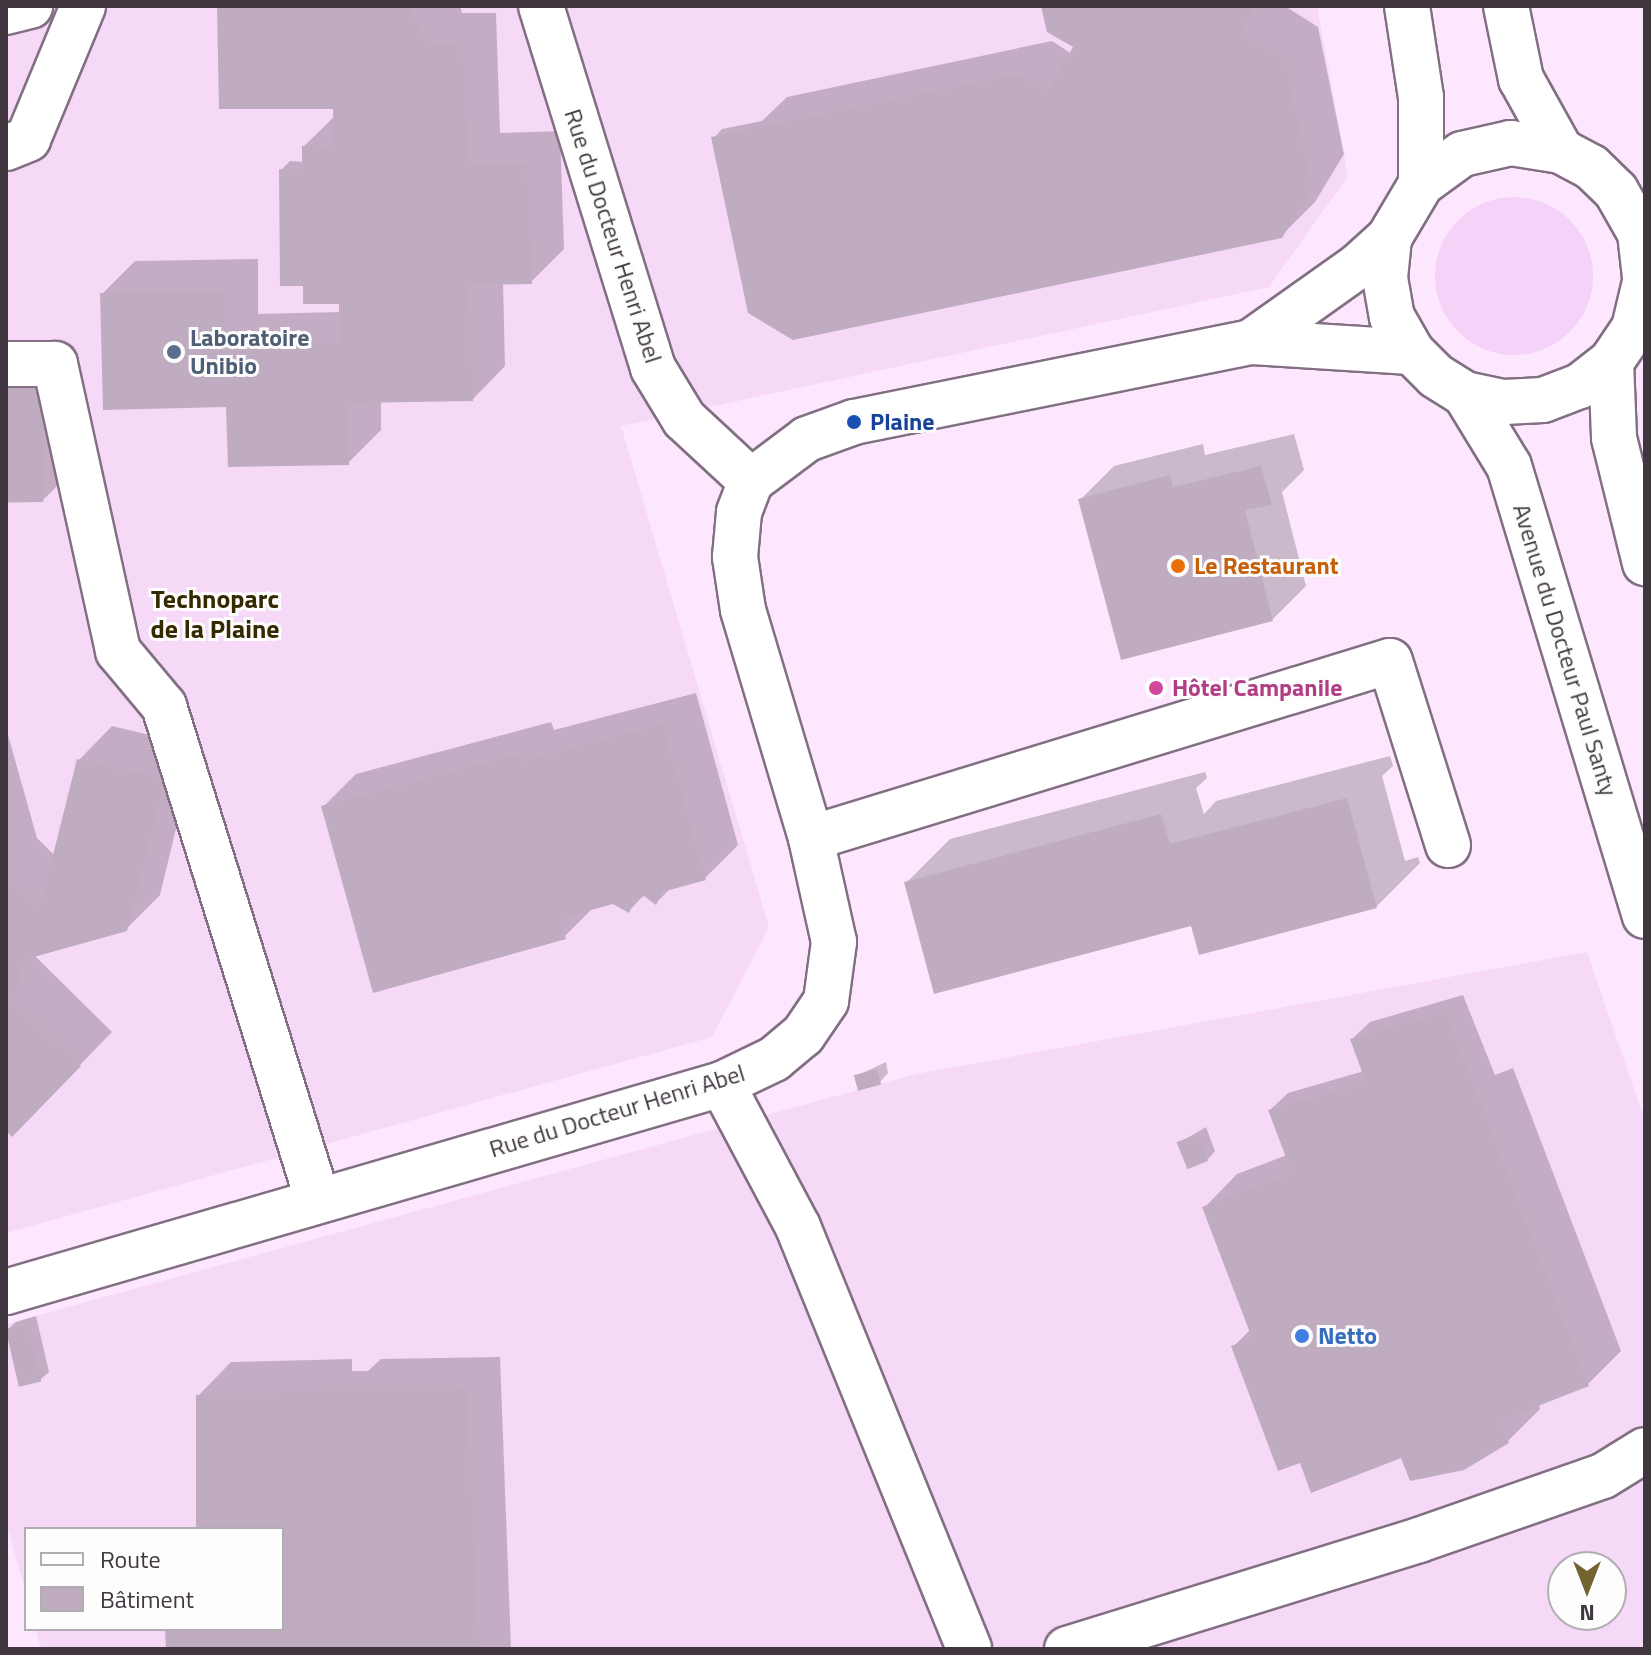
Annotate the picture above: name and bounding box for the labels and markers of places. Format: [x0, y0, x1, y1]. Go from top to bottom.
place label: Laboratoire Unibio [190, 324, 309, 380]
marker: Laboratoire Unibio [165, 343, 183, 361]
place label: Plaine [870, 408, 935, 436]
marker: Plaine [845, 413, 863, 431]
place label: Le Restaurant [1194, 552, 1339, 580]
marker: Le Restaurant [1169, 557, 1187, 575]
place label: Hôtel Campanile [1172, 674, 1343, 702]
marker: Hôtel Campanile [1147, 679, 1165, 697]
place label: Netto [1318, 1322, 1377, 1350]
marker: Netto [1293, 1327, 1311, 1345]

